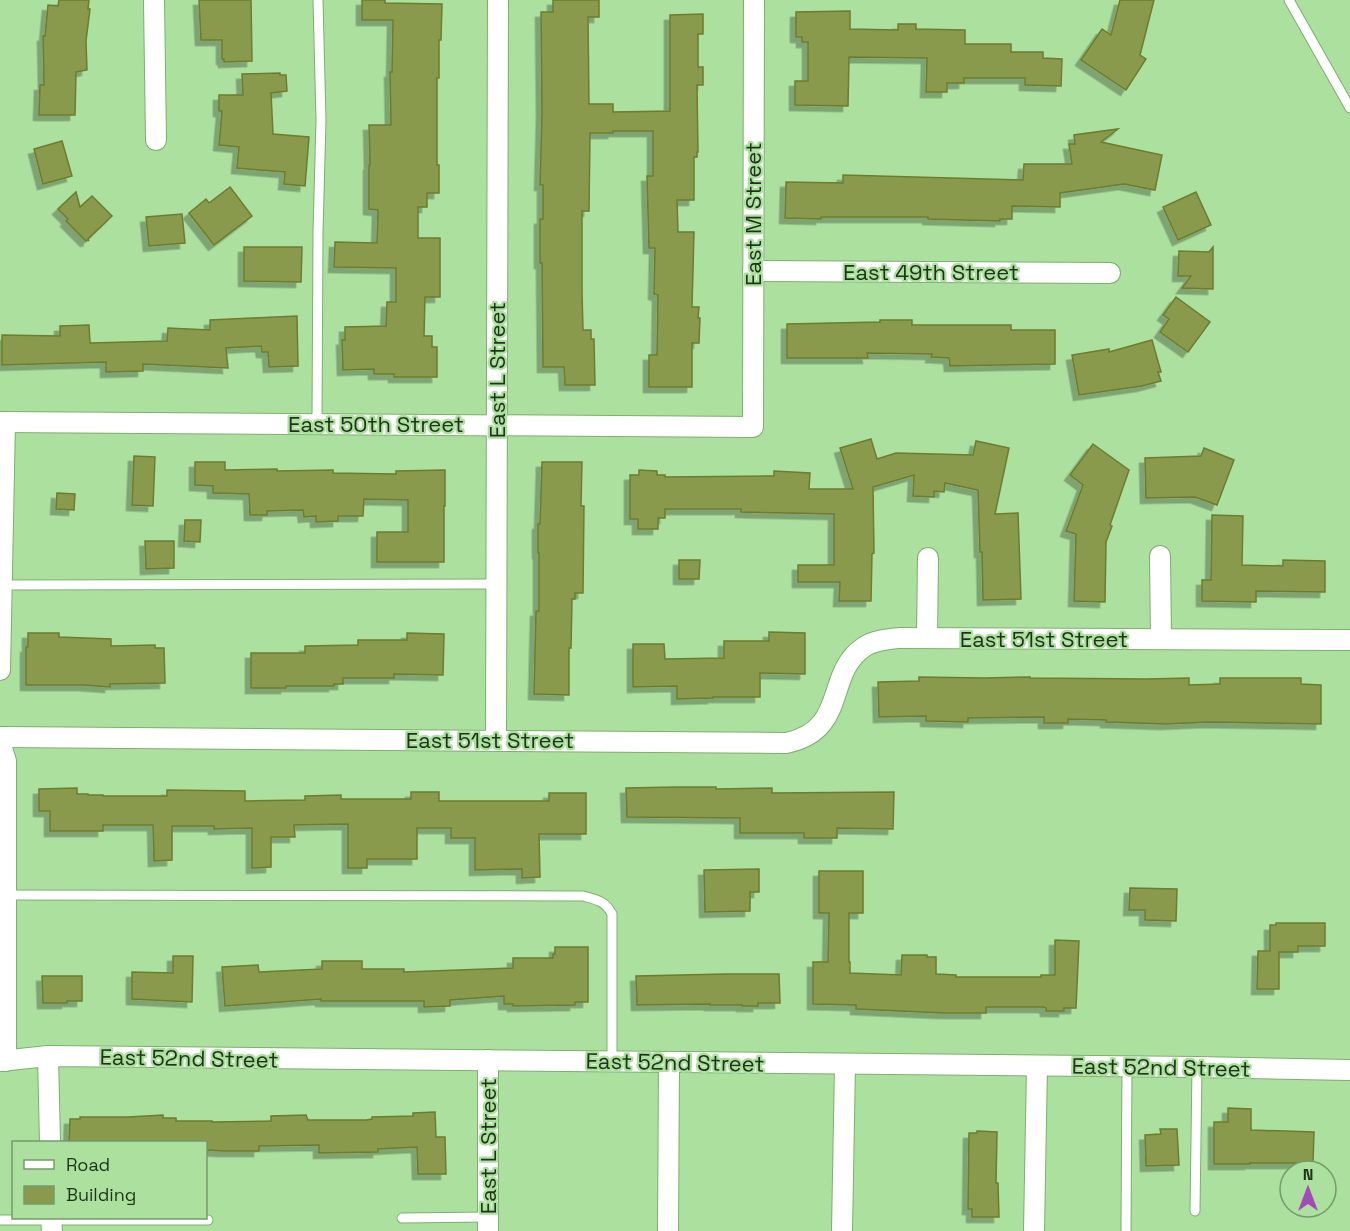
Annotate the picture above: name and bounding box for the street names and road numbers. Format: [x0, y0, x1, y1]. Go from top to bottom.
street label: East M Street [739, 142, 767, 286]
street label: East 49th Street [843, 258, 1019, 286]
street label: East L Street [483, 302, 511, 438]
street label: East 50th Street [288, 410, 464, 438]
street label: East 51st Street [960, 625, 1128, 653]
street label: East 51st Street [406, 726, 574, 754]
street label: East 52nd Street [99, 1042, 279, 1074]
street label: East 52nd Street [585, 1046, 765, 1078]
street label: East 52nd Street [1071, 1051, 1251, 1083]
street label: East L Street [474, 1078, 502, 1214]

